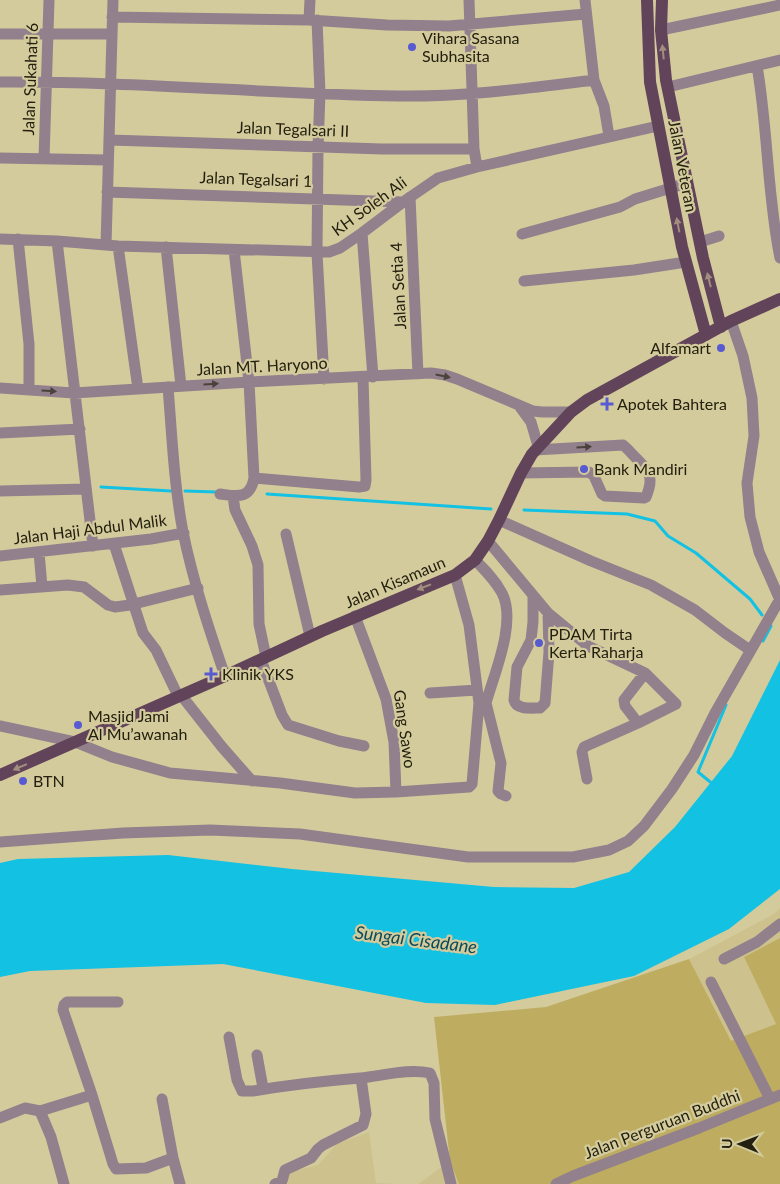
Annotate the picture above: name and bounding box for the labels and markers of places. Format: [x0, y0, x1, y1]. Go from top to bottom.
place label: Vihara Sasana Subhasita [422, 28, 520, 65]
marker: Vihara Sasana Subhasita [406, 41, 418, 53]
place label: Alfamart [650, 338, 711, 357]
marker: Alfamart [715, 342, 727, 354]
place label: Apotek Bahtera [617, 394, 727, 413]
marker: Apotek Bahtera [601, 398, 613, 410]
place label: Bank Mandiri [594, 459, 687, 478]
marker: Bank Mandiri [578, 463, 590, 475]
place label: PDAM Tirta Kerta Raharja [549, 624, 643, 661]
marker: PDAM Tirta Kerta Raharja [533, 637, 545, 649]
place label: Klinik YKS [222, 664, 294, 683]
marker: Klinik YKS [204, 667, 218, 681]
place label: Masjid Jami Al Mu’awanah [88, 706, 187, 743]
marker: Masjid Jami Al Mu’awanah [72, 719, 84, 731]
place label: BTN [33, 771, 65, 790]
marker: BTN [17, 775, 29, 787]

